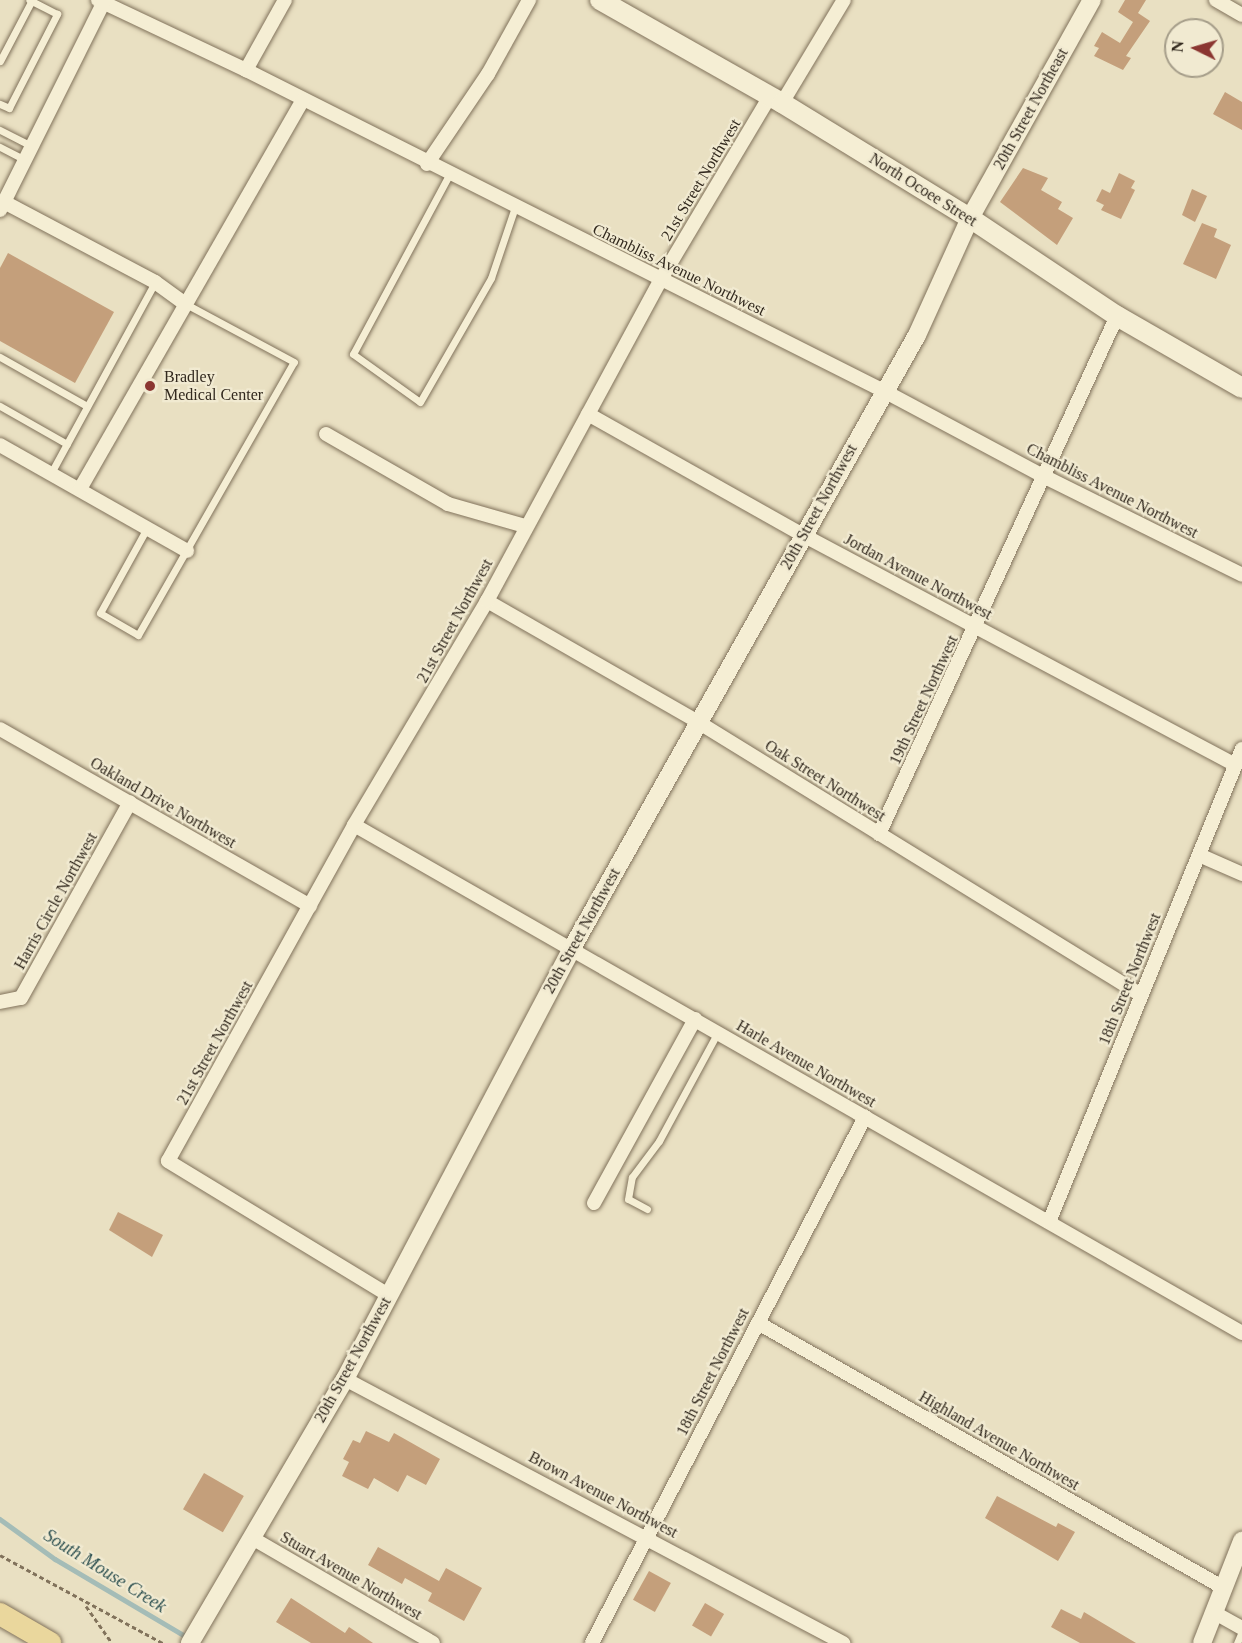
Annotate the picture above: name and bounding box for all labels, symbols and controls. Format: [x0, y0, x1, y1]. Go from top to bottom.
north arrow [1164, 18, 1224, 78]
text: N [1169, 40, 1187, 53]
street label: 20th Street Northeast [990, 45, 1072, 173]
street label: 21st Street Northwest [657, 116, 745, 244]
street label: North Ocoee Street [866, 149, 980, 231]
street label: Chambliss Avenue Northwest [589, 220, 769, 320]
place label: Bradley Medical Center [164, 367, 263, 405]
marker: Bradley Medical Center [141, 377, 159, 395]
street label: Chambliss Avenue Northwest [1023, 439, 1201, 543]
street label: 20th Street Northwest [777, 441, 861, 573]
street label: Jordan Avenue Northwest [840, 530, 996, 624]
street label: 21st Street Northwest [413, 556, 497, 686]
street label: 19th Street Northwest [886, 632, 962, 768]
street label: Oak Street Northwest [761, 736, 889, 826]
street label: Oakland Drive Northwest [87, 753, 239, 853]
street label: Harris Circle Northwest [10, 829, 102, 973]
street label: 20th Street Northwest [540, 865, 624, 997]
street label: 18th Street Northwest [1095, 910, 1165, 1048]
street label: 21st Street Northwest [173, 978, 257, 1108]
street label: Harle Avenue Northwest [732, 1016, 880, 1112]
street label: 20th Street Northwest [311, 1294, 395, 1426]
street label: 18th Street Northwest [673, 1305, 753, 1439]
street label: Highland Avenue Northwest [915, 1387, 1083, 1495]
street label: Brown Avenue Northwest [525, 1447, 681, 1543]
water label: South Mouse Creek [40, 1525, 170, 1617]
street label: Stuart Avenue Northwest [276, 1527, 426, 1625]

